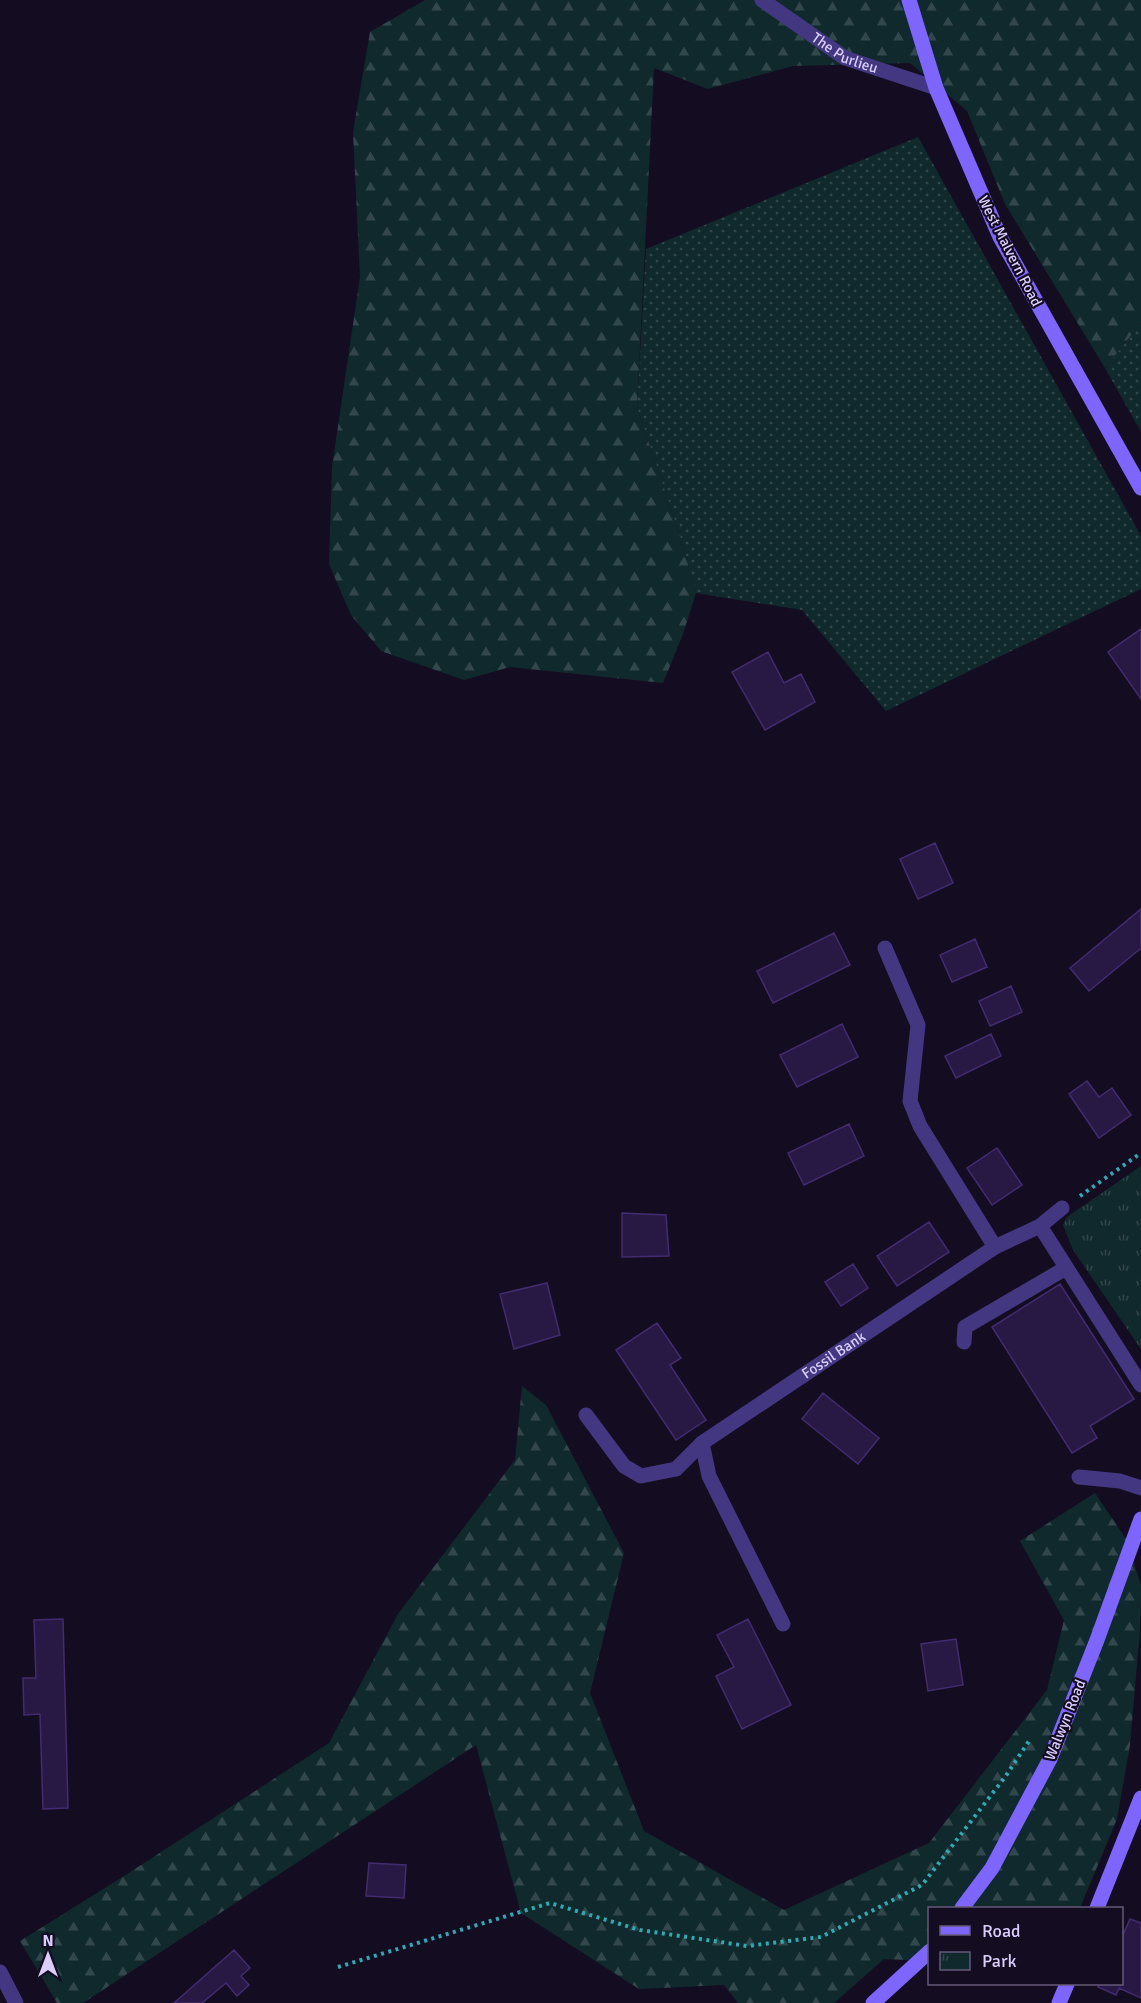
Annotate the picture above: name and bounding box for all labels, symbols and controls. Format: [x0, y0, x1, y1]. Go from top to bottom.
street label: The Purlieu [808, 29, 880, 77]
street label: West Malvern Road [974, 193, 1046, 309]
street label: Fossil Bank [798, 1327, 869, 1383]
street label: Walwyn Road [1041, 1677, 1089, 1763]
legend [928, 1907, 1123, 1985]
text: Road [982, 1920, 1021, 1942]
north arrow [18, 1925, 78, 1985]
text: N [42, 1931, 54, 1951]
text: Park [982, 1950, 1017, 1972]

